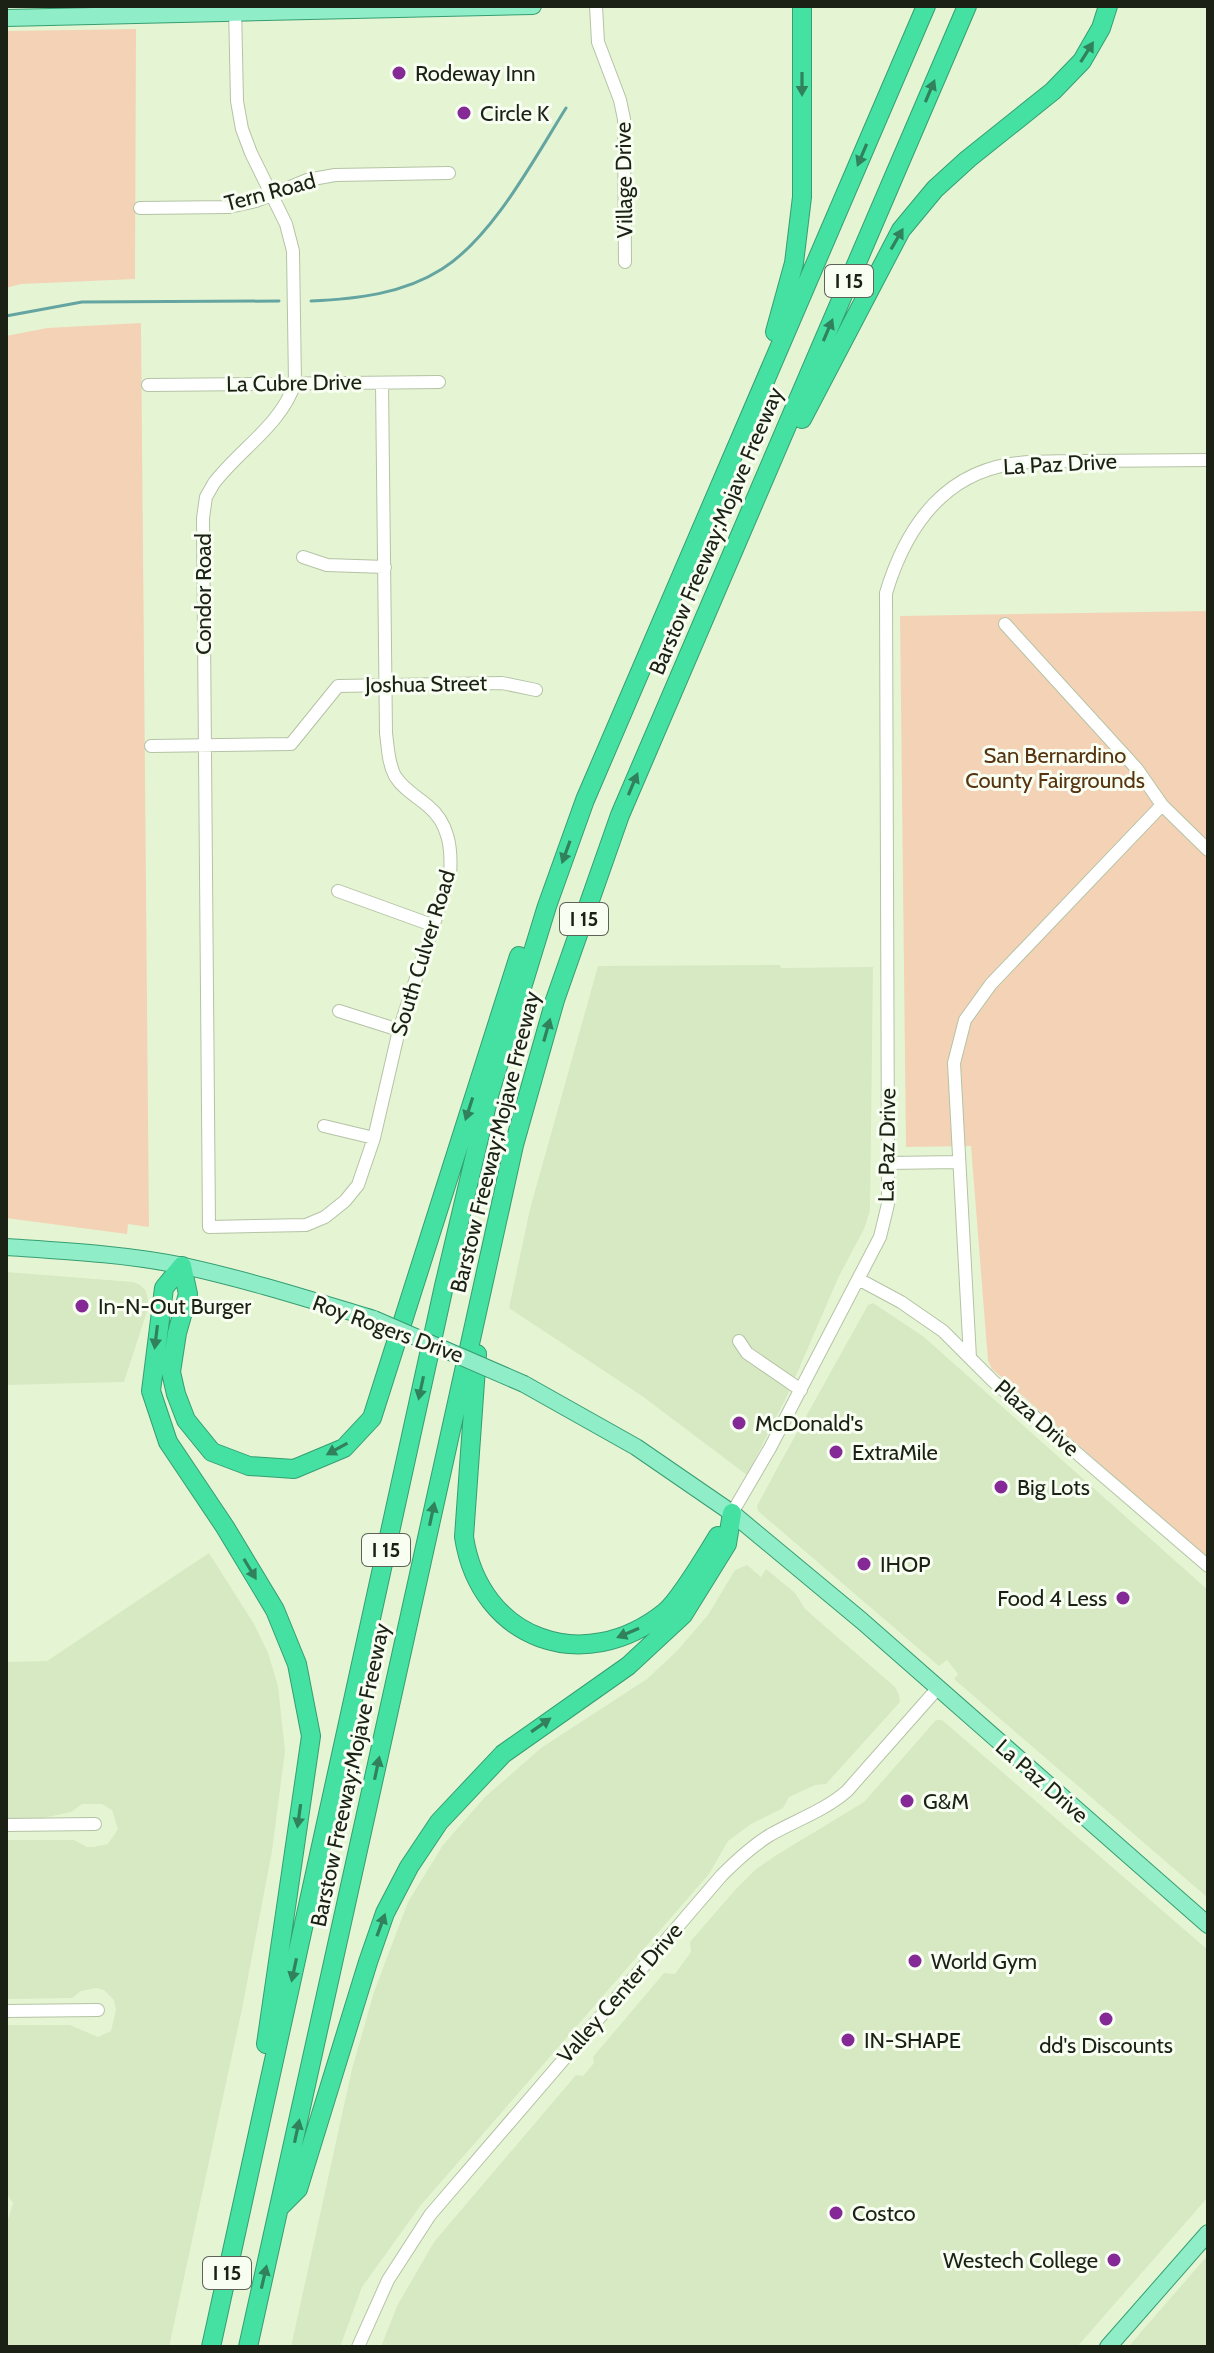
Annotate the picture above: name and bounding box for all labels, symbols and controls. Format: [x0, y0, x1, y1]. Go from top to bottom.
one-way arrow [1079, 41, 1093, 63]
place label: Rodeway Inn [415, 60, 535, 87]
marker: Rodeway Inn [390, 64, 408, 82]
one-way arrow [796, 72, 808, 97]
one-way arrow [924, 79, 937, 103]
place label: Circle K [480, 100, 550, 127]
marker: Circle K [455, 104, 473, 122]
street label: Village Drive [609, 122, 639, 238]
one-way arrow [855, 143, 868, 167]
street label: Tern Road [222, 167, 318, 217]
one-way arrow [889, 228, 903, 250]
road number: I 15 [825, 265, 873, 297]
one-way arrow [822, 318, 835, 342]
street label: La Cubre Drive [226, 368, 362, 398]
street label: Barstow Freeway;Mojave Freeway [643, 383, 789, 679]
street label: La Paz Drive [1002, 448, 1118, 480]
street label: Condor Road [190, 533, 217, 655]
street label: Joshua Street [364, 669, 488, 699]
park label: San Bernardino County Fairgrounds [965, 742, 1145, 794]
one-way arrow [627, 773, 640, 796]
one-way arrow [559, 841, 572, 865]
street label: South Culver Road [385, 867, 461, 1039]
road number: I 15 [560, 903, 608, 935]
street label: Barstow Freeway;Mojave Freeway [444, 988, 546, 1296]
one-way arrow [541, 1017, 554, 1041]
street label: La Paz Drive [873, 1088, 901, 1202]
one-way arrow [463, 1097, 475, 1121]
street label: Roy Rogers Drive [309, 1289, 467, 1369]
place label: In-N-Out Burger [98, 1293, 251, 1320]
marker: In-N-Out Burger [73, 1297, 91, 1315]
one-way arrow [150, 1325, 163, 1350]
street label: Plaza Drive [989, 1374, 1085, 1462]
one-way arrow [414, 1376, 427, 1401]
place label: McDonald's [755, 1410, 863, 1437]
marker: McDonald's [730, 1414, 748, 1432]
place label: ExtraMile [852, 1439, 938, 1466]
one-way arrow [326, 1442, 348, 1456]
marker: ExtraMile [827, 1443, 845, 1461]
place label: Big Lots [1017, 1474, 1090, 1501]
marker: Big Lots [992, 1478, 1010, 1496]
one-way arrow [426, 1501, 439, 1526]
road number: I 15 [362, 1534, 410, 1566]
place label: IHOP [880, 1551, 931, 1578]
marker: IHOP [855, 1555, 873, 1573]
one-way arrow [243, 1558, 257, 1580]
place label: Food 4 Less [997, 1585, 1107, 1612]
marker: Food 4 Less [1114, 1589, 1132, 1607]
street label: Barstow Freeway;Mojave Freeway [305, 1621, 395, 1929]
one-way arrow [616, 1626, 640, 1639]
one-way arrow [530, 1718, 551, 1733]
street label: La Paz Drive [990, 1733, 1094, 1829]
one-way arrow [371, 1755, 384, 1780]
place label: G&M [923, 1788, 969, 1815]
marker: G&M [898, 1792, 916, 1810]
one-way arrow [292, 1804, 305, 1829]
one-way arrow [375, 1913, 387, 1937]
street label: Valley Center Drive [552, 1917, 688, 2069]
place label: World Gym [931, 1948, 1037, 1975]
marker: World Gym [906, 1952, 924, 1970]
one-way arrow [287, 1958, 300, 1983]
marker: dd's Discounts [1097, 2010, 1115, 2028]
place label: IN-SHAPE [864, 2027, 961, 2054]
marker: IN-SHAPE [839, 2031, 857, 2049]
place label: dd's Discounts [1039, 2032, 1173, 2059]
one-way arrow [291, 2118, 304, 2143]
place label: Costco [852, 2200, 916, 2227]
marker: Costco [827, 2204, 845, 2222]
place label: Westech College [943, 2247, 1098, 2274]
marker: Westech College [1105, 2251, 1123, 2269]
road number: I 15 [203, 2257, 251, 2289]
one-way arrow [258, 2264, 271, 2289]

